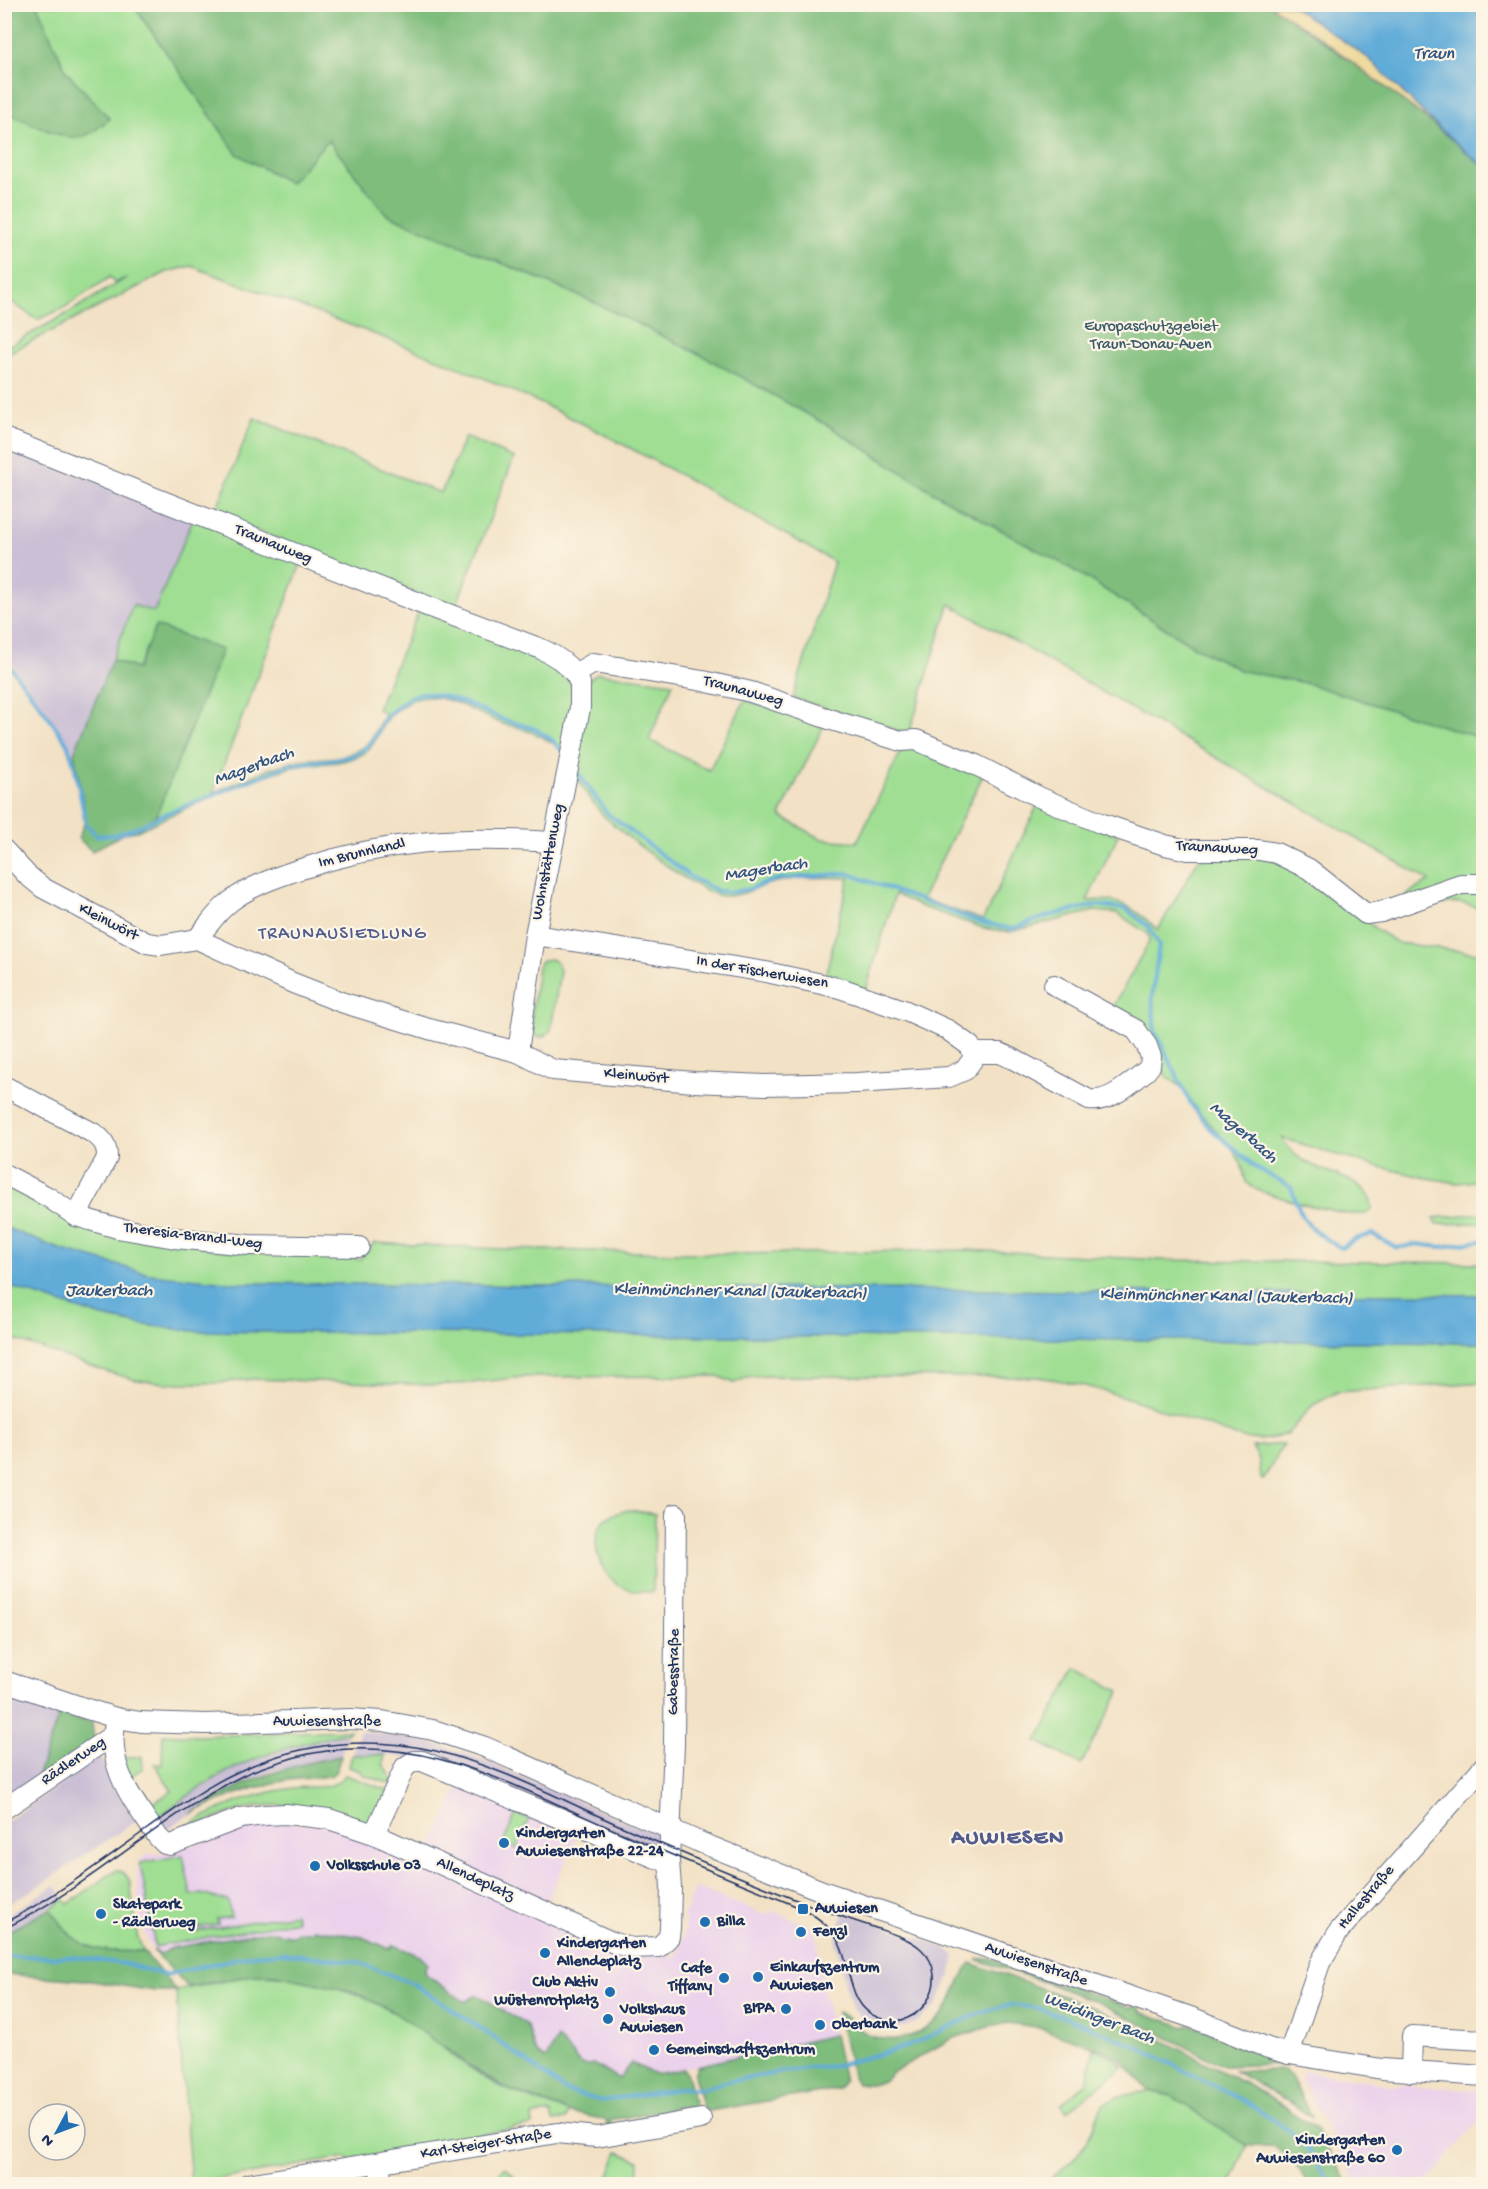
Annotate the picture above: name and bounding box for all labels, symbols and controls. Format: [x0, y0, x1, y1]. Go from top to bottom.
water label: Traun [1414, 44, 1455, 65]
park label: Europaschutzgebiet Traun-Donau-Auen [1084, 318, 1219, 355]
street label: Traunauweg [231, 520, 315, 569]
street label: Traunauweg [700, 672, 785, 712]
water label: Magerbach [211, 743, 297, 791]
street label: Wohnstättenweg [528, 802, 570, 922]
street label: Im Brunnlandl [317, 835, 407, 873]
street label: Traunauweg [1175, 837, 1258, 861]
water label: Magerbach [723, 853, 809, 887]
street label: Kleinwört [75, 900, 142, 947]
district label: TRAUNAUSIEDLUNG [258, 924, 427, 945]
street label: In der Fischerwiesen [695, 952, 830, 994]
street label: Kleinwört [603, 1065, 670, 1089]
water label: Magerbach [1205, 1098, 1282, 1169]
street label: Theresia-Brandl-Weg [122, 1219, 263, 1255]
water label: Kleinmünchner Kanal (Jaukerbach) [613, 1279, 868, 1305]
water label: Jaukerbach [66, 1281, 153, 1302]
water label: Kleinmünchner Kanal (Jaukerbach) [1099, 1284, 1354, 1310]
street label: Gabesstraße [665, 1628, 685, 1715]
street label: Auwiesenstraße [273, 1713, 382, 1732]
street label: Rädlerweg [38, 1733, 110, 1791]
place label: Kindergarten Auwiesenstraße 22-24 [515, 1825, 664, 1862]
district label: AUWIESEN [950, 1826, 1065, 1852]
marker: Kindergarten Auwiesenstraße 22-24 [497, 1836, 511, 1850]
street label: Allendeplatz [433, 1854, 518, 1907]
place label: Volksschule 03 [326, 1857, 421, 1876]
marker: Volksschule 03 [308, 1859, 322, 1873]
street label: Hallestraße [1335, 1861, 1400, 1934]
place label: Skatepark - Rädlerweg [113, 1896, 196, 1933]
place label: Auwiesen [814, 1900, 878, 1919]
marker: Auwiesen [796, 1902, 810, 1916]
marker: Skatepark - Rädlerweg [94, 1907, 108, 1921]
place label: Billa [716, 1913, 746, 1932]
marker: Billa [698, 1915, 712, 1929]
place label: Fenzl [812, 1923, 848, 1942]
marker: Fenzl [794, 1925, 808, 1939]
place label: Kindergarten Allendeplatz [556, 1935, 647, 1972]
street label: Auwiesenstraße [982, 1938, 1091, 1992]
marker: Kindergarten Allendeplatz [538, 1946, 552, 1960]
place label: Einkaufszentrum Auwiesen [769, 1958, 880, 1996]
place label: Cafe Tiffany [666, 1959, 713, 1997]
marker: Einkaufszentrum Auwiesen [751, 1970, 765, 1984]
marker: Cafe Tiffany [717, 1971, 731, 1985]
place label: Club Aktiv Wüstenrotplatz [493, 1974, 599, 2011]
marker: Club Aktiv Wüstenrotplatz [603, 1985, 617, 1999]
water label: Weidinger Bach [1041, 1988, 1158, 2050]
place label: BIPA [743, 2000, 776, 2019]
place label: Volkshaus Auwiesen [619, 2001, 686, 2038]
marker: BIPA [779, 2002, 793, 2016]
marker: Volkshaus Auwiesen [601, 2012, 615, 2026]
place label: Oberbank [832, 2016, 898, 2035]
marker: Oberbank [813, 2018, 827, 2032]
place label: Gemeinschaftszentrum [666, 2040, 816, 2060]
marker: Gemeinschaftszentrum [647, 2043, 661, 2057]
north arrow [27, 2102, 87, 2162]
street label: Karl-Steiger-Straße [419, 2125, 553, 2165]
text: N [37, 2129, 59, 2150]
place label: Kindergarten Auwiesenstraße 60 [1255, 2132, 1385, 2169]
marker: Kindergarten Auwiesenstraße 60 [1390, 2143, 1404, 2157]

